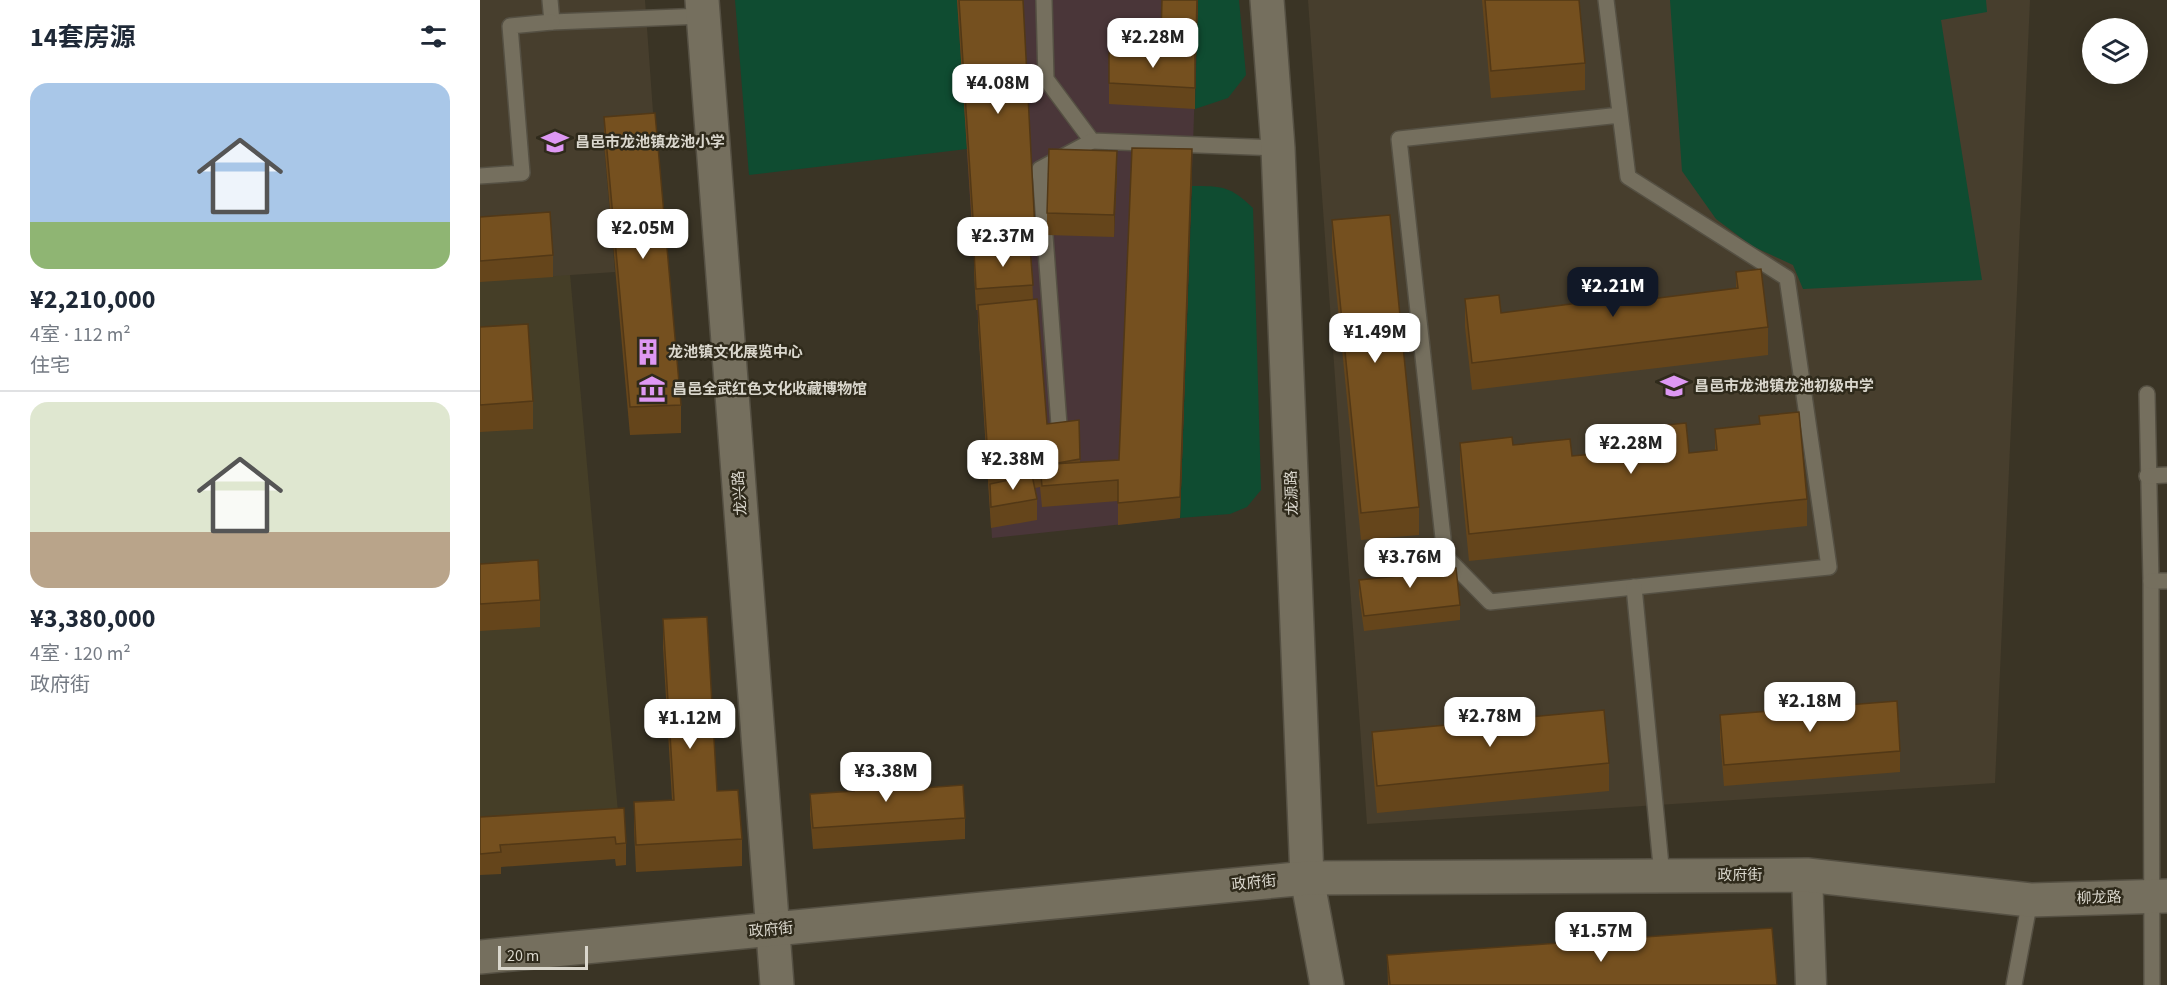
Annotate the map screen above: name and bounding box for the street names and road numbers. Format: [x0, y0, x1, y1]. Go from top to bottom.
street label: 龙兴路 [728, 470, 752, 516]
street label: 龙源路 [1281, 470, 1303, 516]
street label: 政府街 [1717, 865, 1763, 886]
street label: 政府街 [1231, 870, 1277, 896]
street label: 柳龙路 [2076, 887, 2122, 909]
street label: 政府街 [748, 918, 794, 942]

